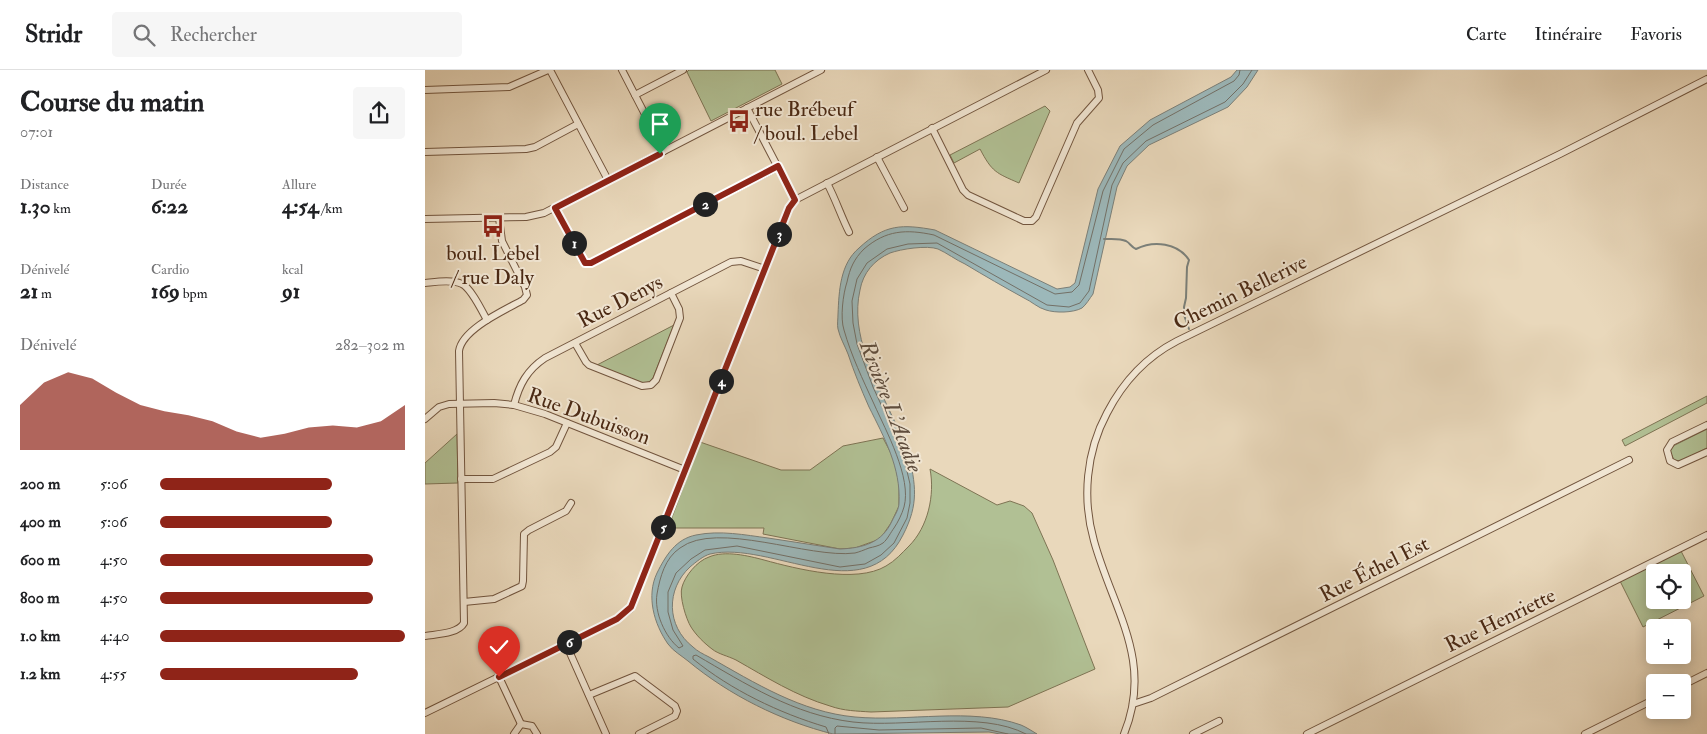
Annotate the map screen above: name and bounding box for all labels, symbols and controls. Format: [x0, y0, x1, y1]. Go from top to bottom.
search box [112, 12, 462, 57]
text: Stridr [25, 19, 82, 50]
icon: search [130, 21, 158, 49]
text: Rechercher [170, 23, 257, 47]
text: Carte [1466, 23, 1507, 46]
text: Itinéraire [1535, 23, 1602, 46]
text: Favoris [1630, 23, 1682, 46]
text: Course du matin [20, 85, 204, 120]
button: share [353, 87, 405, 139]
place label: rue Brébeuf / boul. Lebel [753, 96, 859, 147]
pin [639, 103, 681, 154]
bus stop icon: rue Brébeuf / boul. Lebel [726, 108, 752, 134]
icon: arrive [646, 110, 674, 138]
text: 07:01 [20, 122, 53, 142]
text: Distance [20, 176, 69, 193]
text: Durée [151, 176, 187, 193]
text: Allure [282, 176, 316, 193]
pin: 2 [693, 192, 717, 216]
text: 1.30 [20, 193, 50, 220]
text: 6:22 [151, 193, 188, 220]
text: 4:54 [282, 193, 319, 220]
text: 2 [702, 196, 709, 213]
text: km [50, 200, 71, 217]
text: /km [319, 200, 343, 217]
bus stop icon: boul. Lebel / rue Daly [480, 213, 506, 239]
pin: 3 [767, 222, 791, 246]
text: 3 [777, 226, 782, 243]
pin: 1 [561, 230, 587, 256]
text: 1 [572, 235, 577, 252]
place label: boul. Lebel / rue Daly [446, 240, 540, 291]
street label: Chemin Bellerive [1169, 248, 1312, 336]
text: Dénivelé [20, 261, 69, 278]
text: Cardio [151, 261, 189, 278]
text: kcal [282, 261, 303, 278]
street label: Rue Denys [573, 269, 667, 334]
text: 21 [20, 278, 38, 305]
text: 169 [151, 278, 180, 305]
text: 91 [282, 278, 300, 305]
text: m [38, 285, 52, 302]
text: bpm [180, 285, 208, 302]
text: Dénivelé [20, 335, 76, 355]
text: 282–302 m [335, 335, 405, 355]
water label: Rivière L'Acadie [853, 335, 929, 477]
pin: 4 [709, 368, 733, 394]
text: 4 [718, 373, 725, 390]
street label: Rue Dubuisson [524, 382, 654, 451]
text: 200 m [20, 474, 60, 494]
text: 5:06 [100, 474, 127, 494]
text: 400 m [20, 512, 61, 532]
text: 5:06 [100, 512, 127, 532]
pin: 5 [651, 514, 675, 540]
text: 5 [660, 519, 667, 536]
street label: Rue Éthel Est [1315, 530, 1434, 609]
text: 600 m [20, 550, 60, 570]
text: 4:50 [100, 550, 128, 570]
map controls [1646, 564, 1691, 719]
button: locate [1646, 564, 1691, 609]
street label: Rue Henriette [1440, 582, 1560, 659]
text: 800 m [20, 588, 60, 608]
text: 4:50 [100, 588, 128, 608]
button: + [1646, 619, 1691, 664]
text: 1.0 km [20, 626, 60, 646]
text: 4:40 [100, 626, 129, 646]
pin [478, 626, 520, 677]
pin: 6 [557, 630, 581, 654]
icon: check [485, 633, 513, 661]
text: 6 [566, 634, 573, 651]
text: 1.2 km [20, 664, 60, 684]
text: 4:55 [100, 664, 127, 684]
button: − [1646, 674, 1691, 719]

